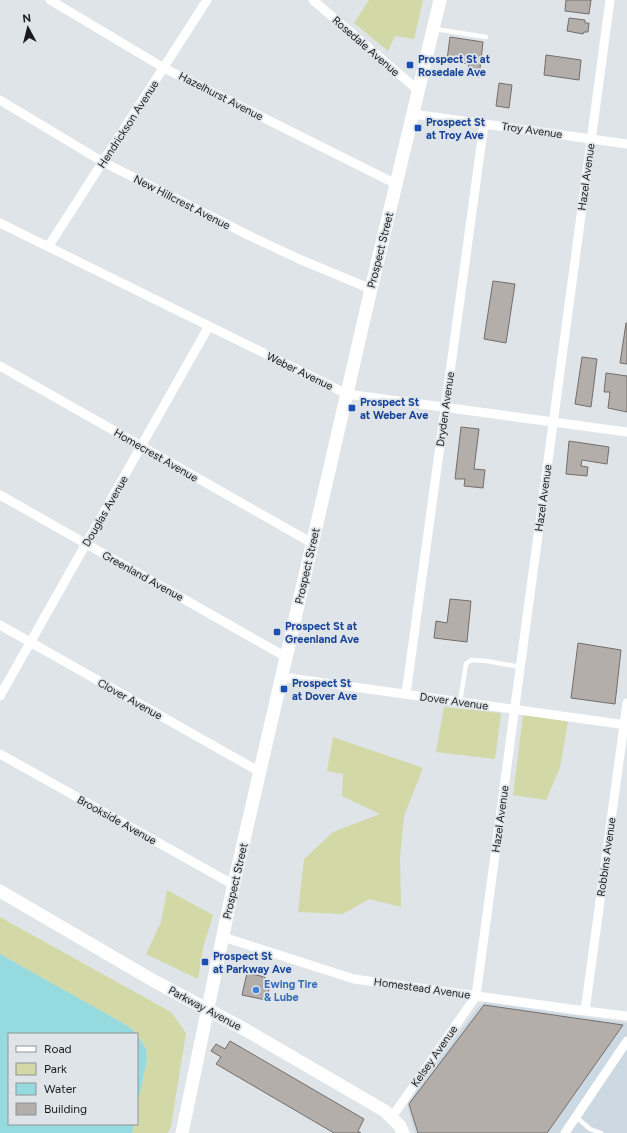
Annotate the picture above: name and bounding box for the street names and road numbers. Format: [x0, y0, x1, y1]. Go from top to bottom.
street label: Rosedale Avenue [329, 14, 402, 79]
street label: Hazelhurst Avenue [176, 70, 265, 123]
street label: Hendrickson Avenue [95, 78, 162, 171]
street label: Troy Avenue [501, 120, 563, 141]
street label: Hazel Avenue [575, 143, 598, 211]
street label: New Hillcrest Avenue [131, 173, 232, 232]
street label: Prospect Street [365, 211, 396, 289]
street label: Weber Avenue [264, 350, 335, 393]
street label: Dryden Avenue [434, 371, 457, 447]
street label: Homecrest Avenue [111, 426, 200, 485]
street label: Hazel Avenue [532, 464, 555, 532]
street label: Douglas Avenue [80, 474, 131, 549]
street label: Prospect Street [292, 527, 323, 605]
street label: Greenland Avenue [100, 549, 186, 604]
street label: Clover Avenue [95, 676, 164, 723]
street label: Dover Avenue [419, 690, 489, 713]
street label: Hazel Avenue [489, 785, 512, 853]
street label: Brookside Avenue [75, 793, 159, 848]
street label: Robbins Avenue [594, 817, 618, 898]
street label: Prospect Street [220, 842, 251, 920]
street label: Homestead Avenue [373, 975, 471, 1002]
street label: Parkway Avenue [166, 984, 243, 1033]
street label: Kelsey Avenue [409, 1023, 460, 1089]

